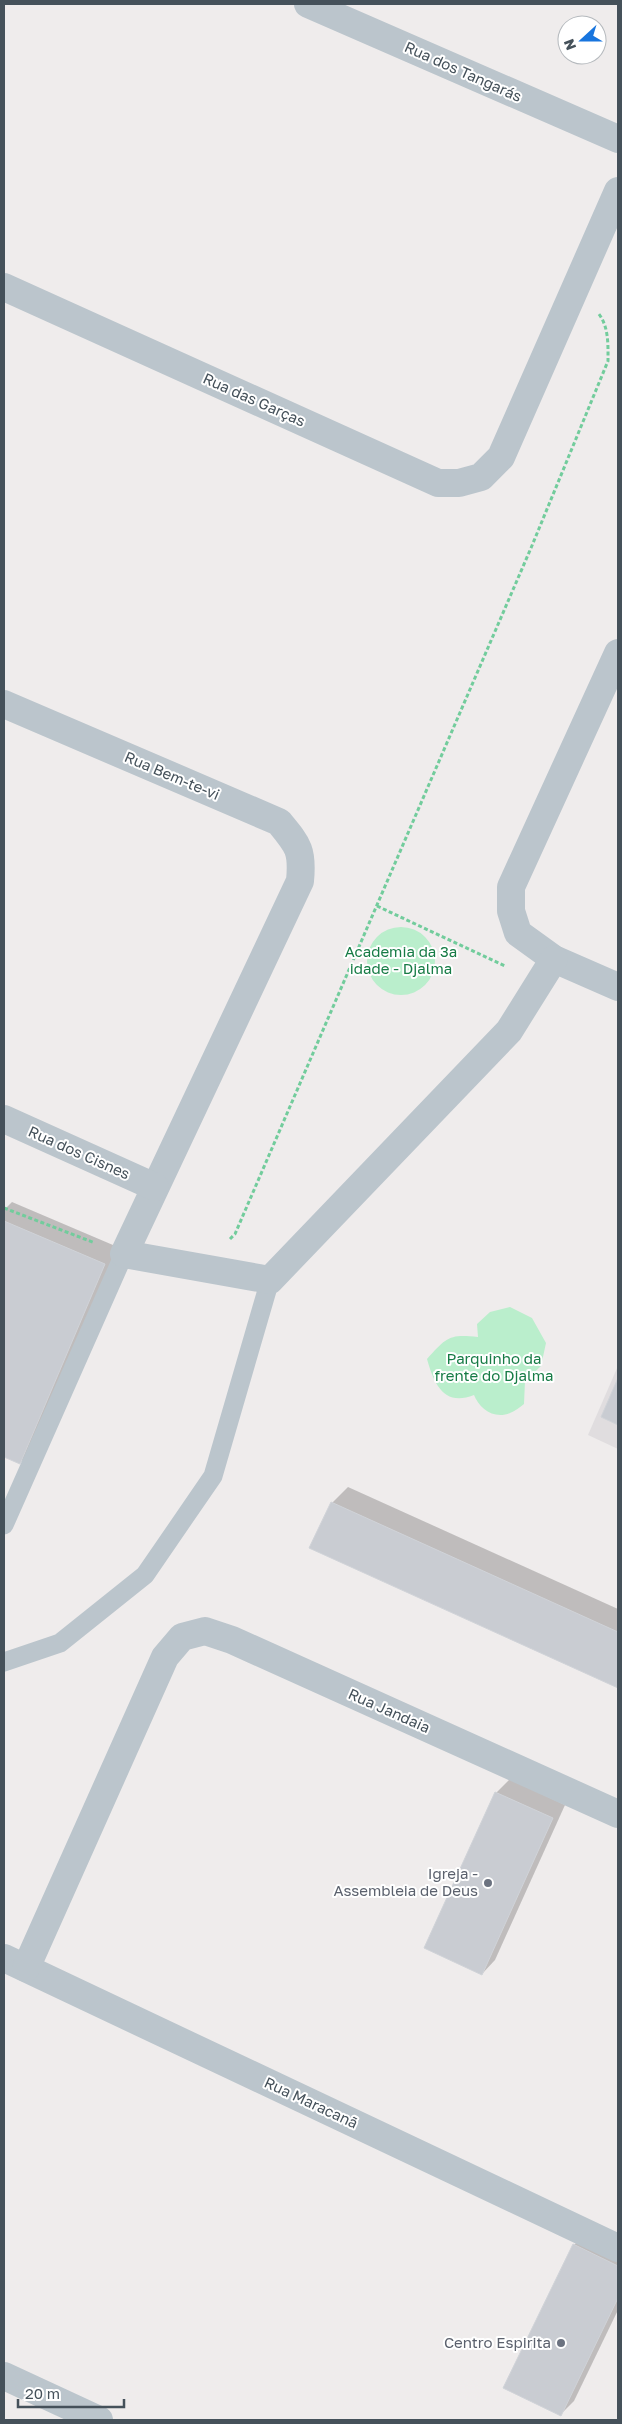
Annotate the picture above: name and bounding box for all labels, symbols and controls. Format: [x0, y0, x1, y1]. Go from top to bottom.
north arrow [557, 15, 607, 65]
street label: Rua dos Tangarás [402, 37, 525, 105]
text: N [560, 37, 579, 53]
street label: Rua das Garças [201, 369, 308, 430]
street label: Rua Bem-te-vi [122, 747, 223, 803]
park label: Academia da 3ª idade - Djalma [345, 942, 457, 977]
street label: Rua dos Cisnes [26, 1122, 133, 1183]
park label: Parquinho da frente do Djalma [435, 1349, 553, 1384]
street label: Rua Jandaia [346, 1684, 433, 1736]
place label: Igreja - Assembleia de Deus [333, 1864, 478, 1899]
marker: Igreja - Assembleia de Deus [482, 1877, 494, 1889]
street label: Rua Maracanã [262, 2073, 361, 2132]
place label: Centro Espirita [444, 2333, 551, 2351]
marker: Centro Espirita [555, 2337, 567, 2349]
scale bar [18, 2376, 124, 2408]
text: 20 m [25, 2384, 60, 2402]

